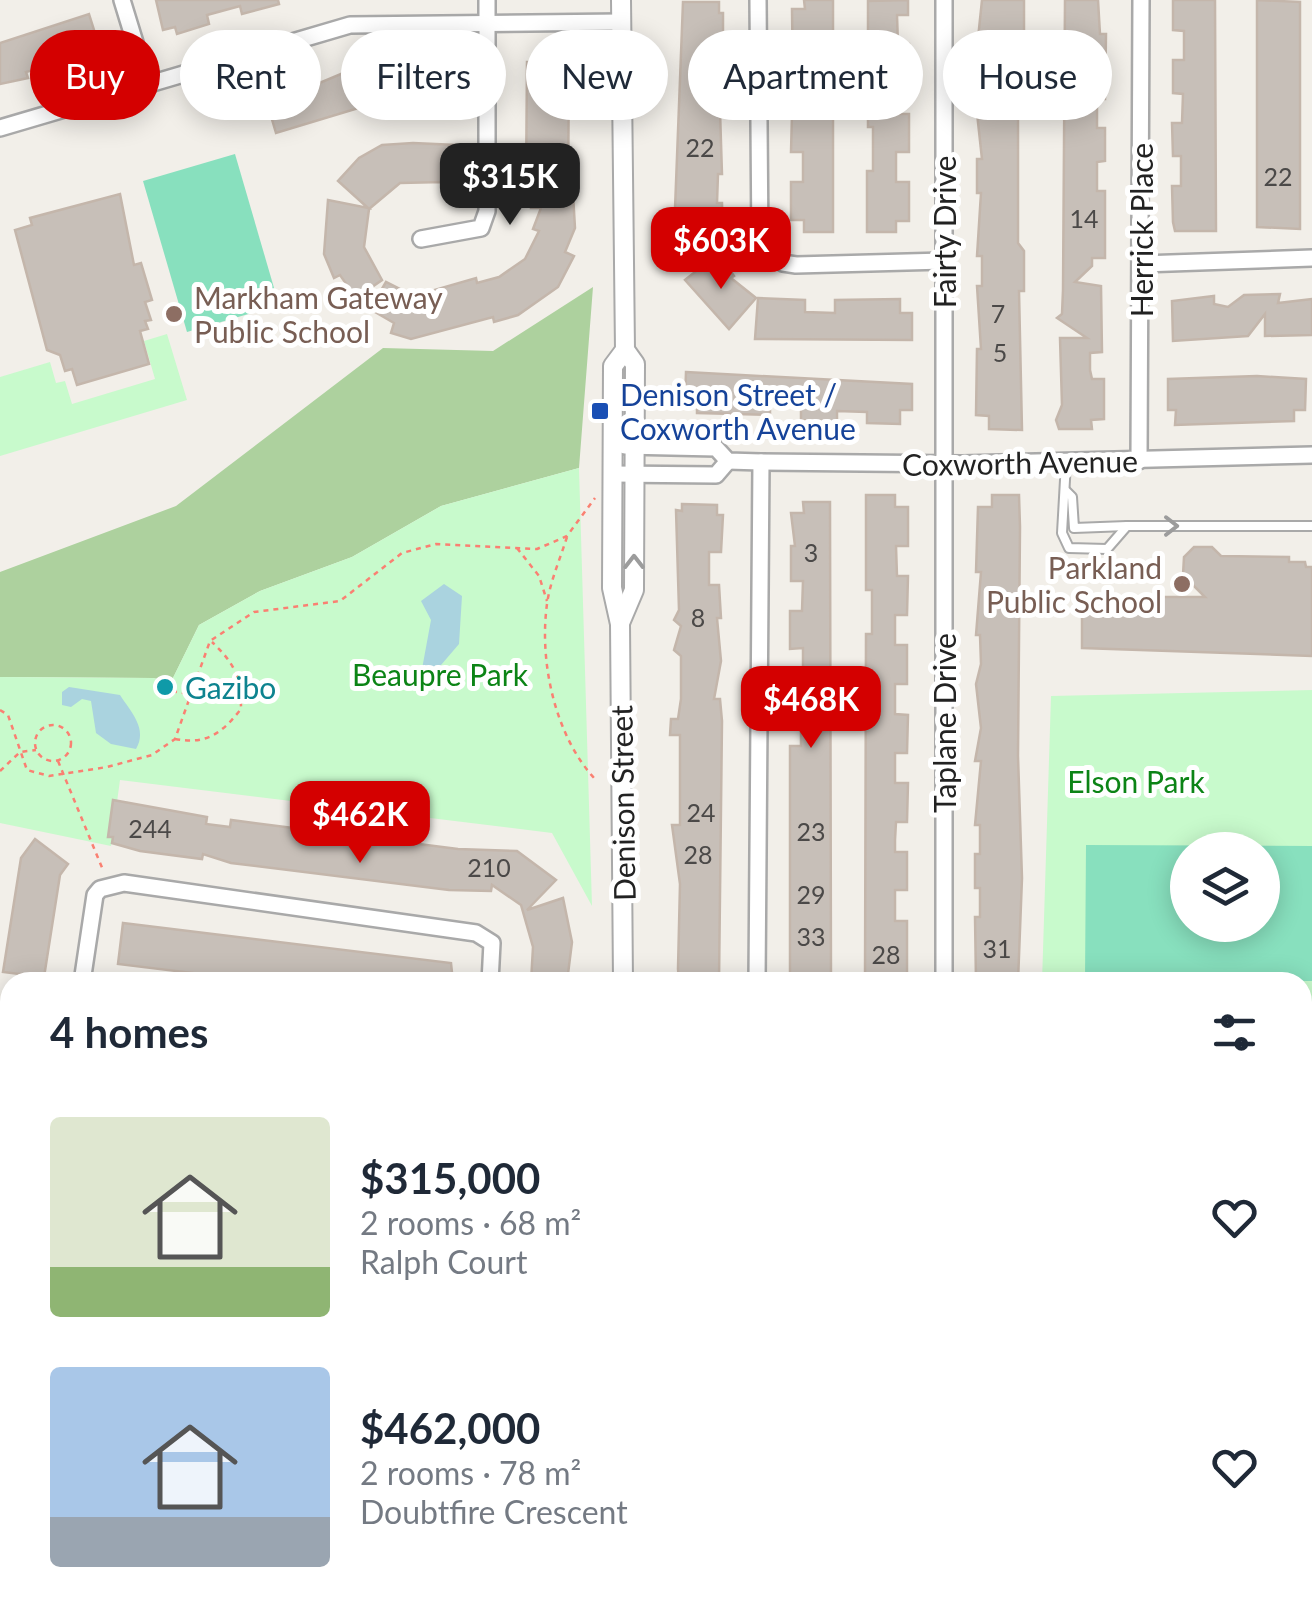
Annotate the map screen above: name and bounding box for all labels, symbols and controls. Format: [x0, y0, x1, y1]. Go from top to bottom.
chip: Buy [30, 30, 160, 120]
chip: Rent [180, 30, 321, 120]
chip: Filters [341, 30, 506, 120]
chip: New [526, 30, 668, 120]
chip: Apartment [688, 30, 923, 120]
chip: House [943, 30, 1112, 120]
house number: 22 [685, 132, 715, 162]
pin: $315K [440, 143, 580, 228]
street label: Herrick Place [1123, 143, 1159, 317]
text: $315K [462, 156, 558, 195]
street label: Fairty Drive [926, 156, 962, 308]
house number: 22 [1263, 161, 1293, 191]
house number: 14 [1069, 203, 1099, 233]
pin: $603K [651, 207, 791, 292]
text: $603K [673, 220, 769, 259]
place label: Markham Gateway Public School [194, 279, 443, 349]
house number: 7 [991, 298, 1005, 328]
marker: Markham Gateway Public School [163, 303, 185, 325]
house number: 5 [993, 337, 1007, 367]
place label: Denison Street / Coxworth Avenue [620, 376, 856, 446]
marker: Denison Street / Coxworth Avenue [589, 400, 611, 422]
street label: Coxworth Avenue [902, 442, 1138, 482]
one-way arrow [1164, 515, 1180, 537]
house number: 3 [804, 537, 818, 567]
place label: Parkland Public School [986, 549, 1162, 619]
one-way arrow [623, 553, 645, 568]
marker: Parkland Public School [1171, 573, 1193, 595]
house number: 8 [691, 602, 705, 632]
street label: Taplane Drive [926, 633, 962, 813]
park label: Beaupre Park [352, 656, 529, 692]
pin: $468K [741, 666, 881, 751]
place label: Gazibo [185, 669, 276, 705]
marker: Gazibo [154, 676, 176, 698]
text: $468K [763, 679, 859, 718]
street label: Denison Street [602, 705, 642, 901]
park label: Elson Park [1067, 763, 1205, 799]
pin: $462K [290, 781, 430, 866]
text: $462K [312, 794, 408, 833]
house number: 24 [686, 797, 716, 827]
house number: 244 [128, 813, 172, 843]
house number: 23 [796, 816, 826, 846]
map controls [1170, 832, 1280, 942]
button: layers [1170, 832, 1280, 942]
house number: 28 [683, 839, 713, 869]
house number: 210 [467, 852, 511, 882]
house number: 29 [796, 879, 826, 909]
house number: 33 [796, 921, 826, 951]
house number: 31 [982, 933, 1012, 963]
house number: 28 [871, 939, 901, 969]
icon: filters [1207, 1005, 1262, 1060]
text: 4 homes [50, 1007, 208, 1057]
text: $315,000 [360, 1153, 540, 1203]
icon: home [130, 1157, 250, 1277]
icon: heart [1207, 1190, 1262, 1245]
text: 2 rooms · 68 m² [360, 1203, 581, 1242]
text: Ralph Court [360, 1242, 527, 1281]
text: $462,000 [360, 1403, 540, 1453]
icon: home [130, 1407, 250, 1527]
icon: heart [1207, 1440, 1262, 1495]
text: 2 rooms · 78 m² [360, 1453, 581, 1492]
text: Doubtfire Crescent [360, 1492, 628, 1531]

